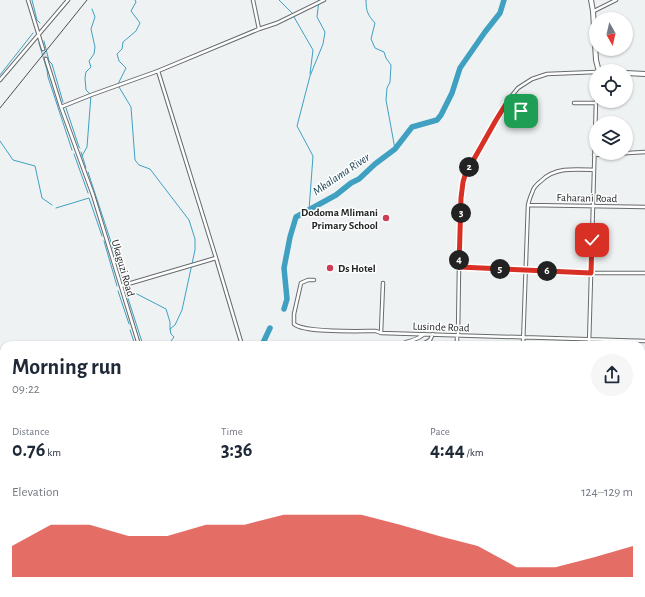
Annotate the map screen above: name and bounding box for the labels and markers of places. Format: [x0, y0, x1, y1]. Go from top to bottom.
pin [504, 94, 538, 128]
pin: 2 [459, 157, 479, 177]
pin: 3 [451, 203, 471, 223]
place label: Dodoma Mlimani Primary School [301, 207, 378, 231]
marker: Dodoma Mlimani Primary School [381, 213, 391, 223]
pin [575, 223, 609, 257]
pin: 4 [449, 250, 469, 270]
pin: 5 [490, 259, 510, 279]
pin: 6 [537, 261, 557, 281]
marker: Ds Hotel [325, 263, 335, 273]
place label: Ds Hotel [338, 263, 376, 274]

